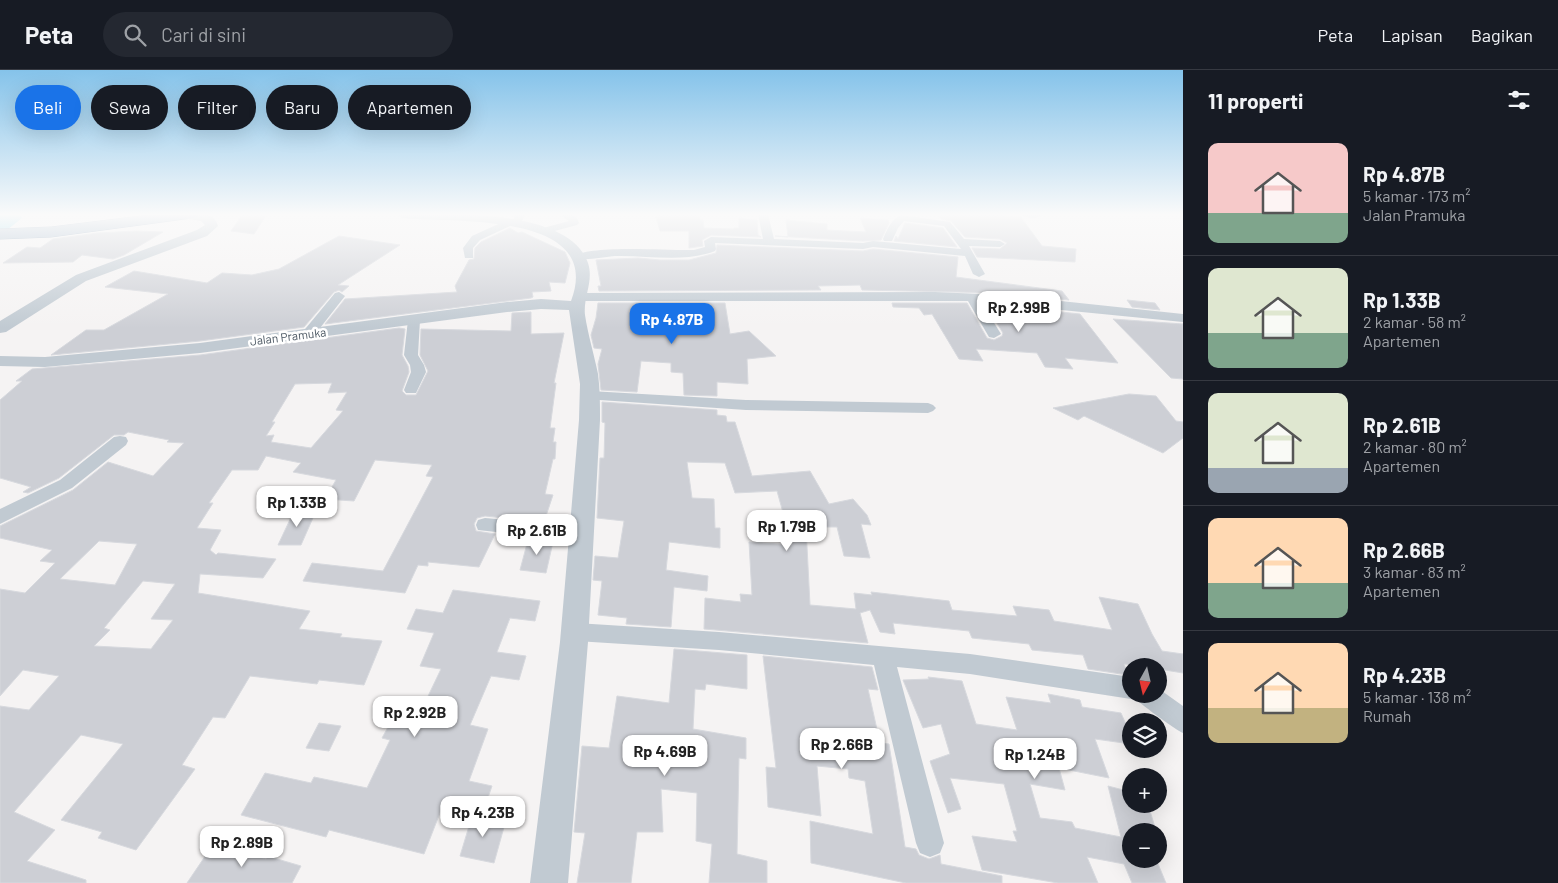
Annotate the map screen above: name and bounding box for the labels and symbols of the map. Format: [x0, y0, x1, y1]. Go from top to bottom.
pin: Rp 2.99B [967, 290, 1071, 333]
pin: Rp 4.87B [620, 302, 724, 345]
street label: Jalan Pramuka [249, 324, 327, 348]
pin: Rp 1.33B [245, 486, 349, 528]
pin: Rp 1.79B [735, 510, 839, 552]
pin: Rp 2.61B [485, 514, 589, 556]
north arrow [1122, 658, 1168, 702]
pin: Rp 2.92B [363, 696, 467, 738]
pin: Rp 2.66B [790, 728, 894, 770]
pin: Rp 4.69B [613, 734, 717, 777]
pin: Rp 1.24B [983, 738, 1087, 780]
pin: Rp 4.23B [431, 796, 535, 838]
pin: Rp 2.89B [190, 826, 294, 868]

